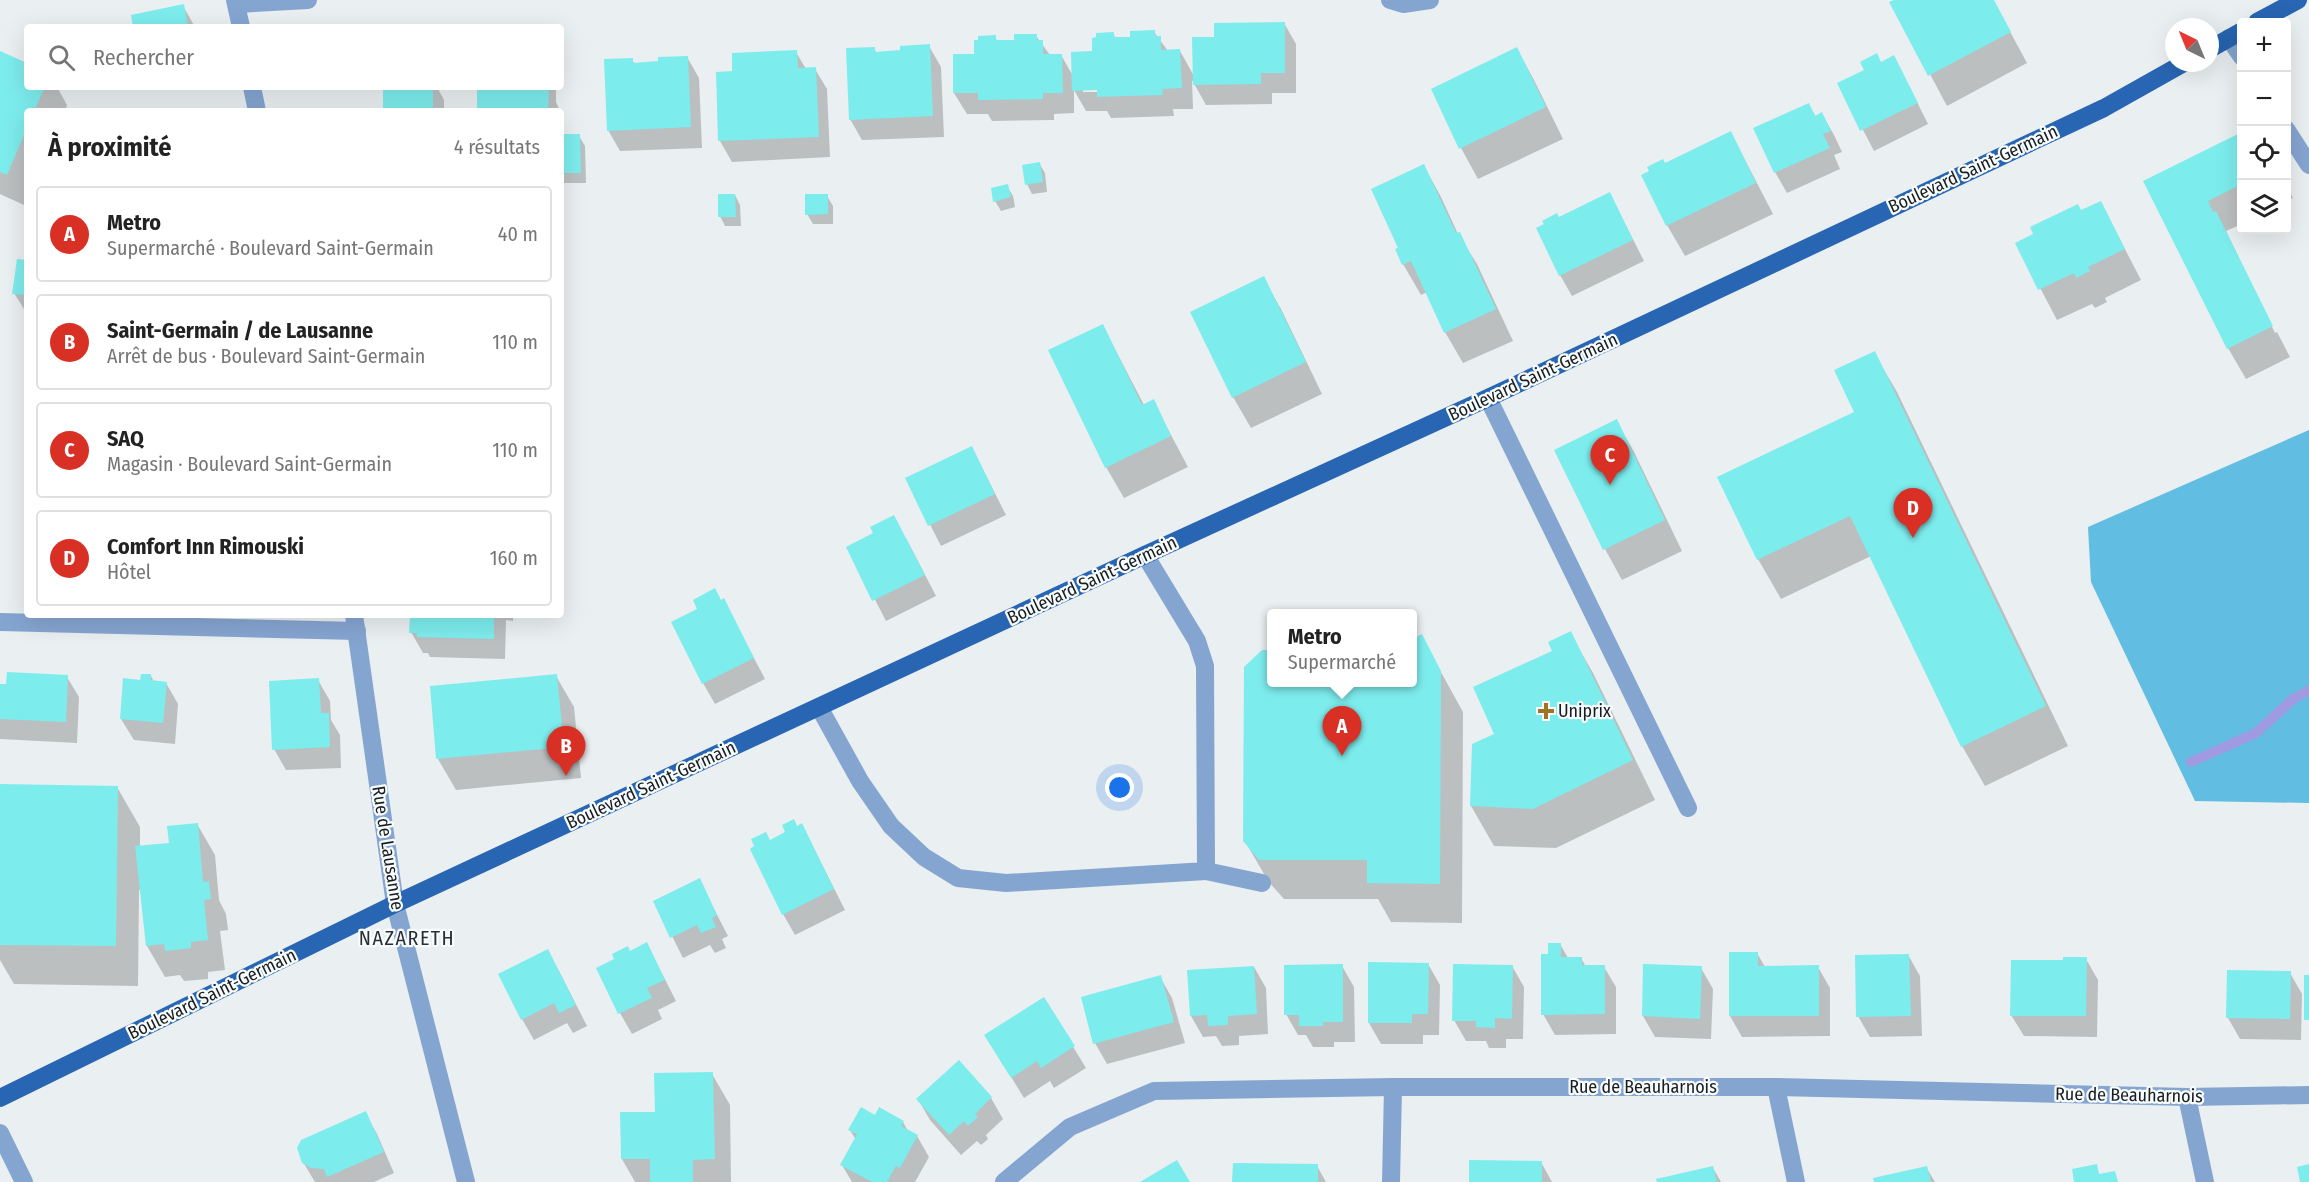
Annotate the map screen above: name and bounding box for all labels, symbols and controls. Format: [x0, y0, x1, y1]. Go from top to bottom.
north arrow [2165, 18, 2219, 72]
map controls [2237, 18, 2291, 234]
button: + [2237, 18, 2291, 72]
search box [24, 24, 564, 90]
icon: search [45, 41, 78, 74]
text: Rechercher [93, 44, 194, 71]
button: − [2237, 72, 2291, 126]
street label: Boulevard Saint-Germain [1885, 120, 2061, 218]
button: locate [2237, 126, 2291, 180]
text: À proximité [48, 132, 171, 163]
text: 4 résultats [454, 135, 540, 159]
button: layers [2237, 180, 2291, 234]
text: Metro [107, 209, 161, 236]
text: A [64, 222, 75, 246]
text: 40 m [498, 222, 538, 246]
text: Supermarché · Boulevard Saint-Germain [107, 236, 434, 260]
text: Saint-Germain / de Lausanne [107, 317, 373, 344]
street label: Boulevard Saint-Germain [1445, 328, 1621, 426]
text: B [64, 330, 75, 354]
text: 110 m [492, 330, 538, 354]
text: Arrêt de bus · Boulevard Saint-Germain [107, 344, 425, 368]
text: SAQ [107, 425, 144, 452]
pin: C [1590, 436, 1630, 485]
text: C [64, 438, 75, 462]
text: 110 m [492, 438, 538, 462]
text: Magasin · Boulevard Saint-Germain [107, 452, 392, 476]
pin: D [1894, 488, 1932, 538]
street label: Boulevard Saint-Germain [1004, 531, 1180, 629]
text: Comfort Inn Rimouski [107, 533, 304, 560]
text: D [64, 546, 75, 570]
text: 160 m [490, 546, 538, 570]
text: Hôtel [107, 560, 151, 584]
popup [1267, 609, 1417, 687]
text: Metro [1288, 623, 1342, 650]
text: Supermarché [1288, 650, 1396, 674]
place label: Uniprix [1558, 700, 1611, 722]
marker: Uniprix [1539, 704, 1553, 718]
pin: A [1322, 706, 1362, 756]
pin: B [546, 726, 586, 776]
street label: Boulevard Saint-Germain [563, 736, 739, 834]
your location [1105, 773, 1134, 802]
street label: Rue de Lausanne [367, 784, 409, 912]
district label: NAZARETH [359, 926, 455, 950]
street label: Boulevard Saint-Germain [124, 944, 300, 1044]
street label: Rue de Beauharnois [1569, 1076, 1717, 1098]
street label: Rue de Beauharnois [2055, 1083, 2203, 1107]

